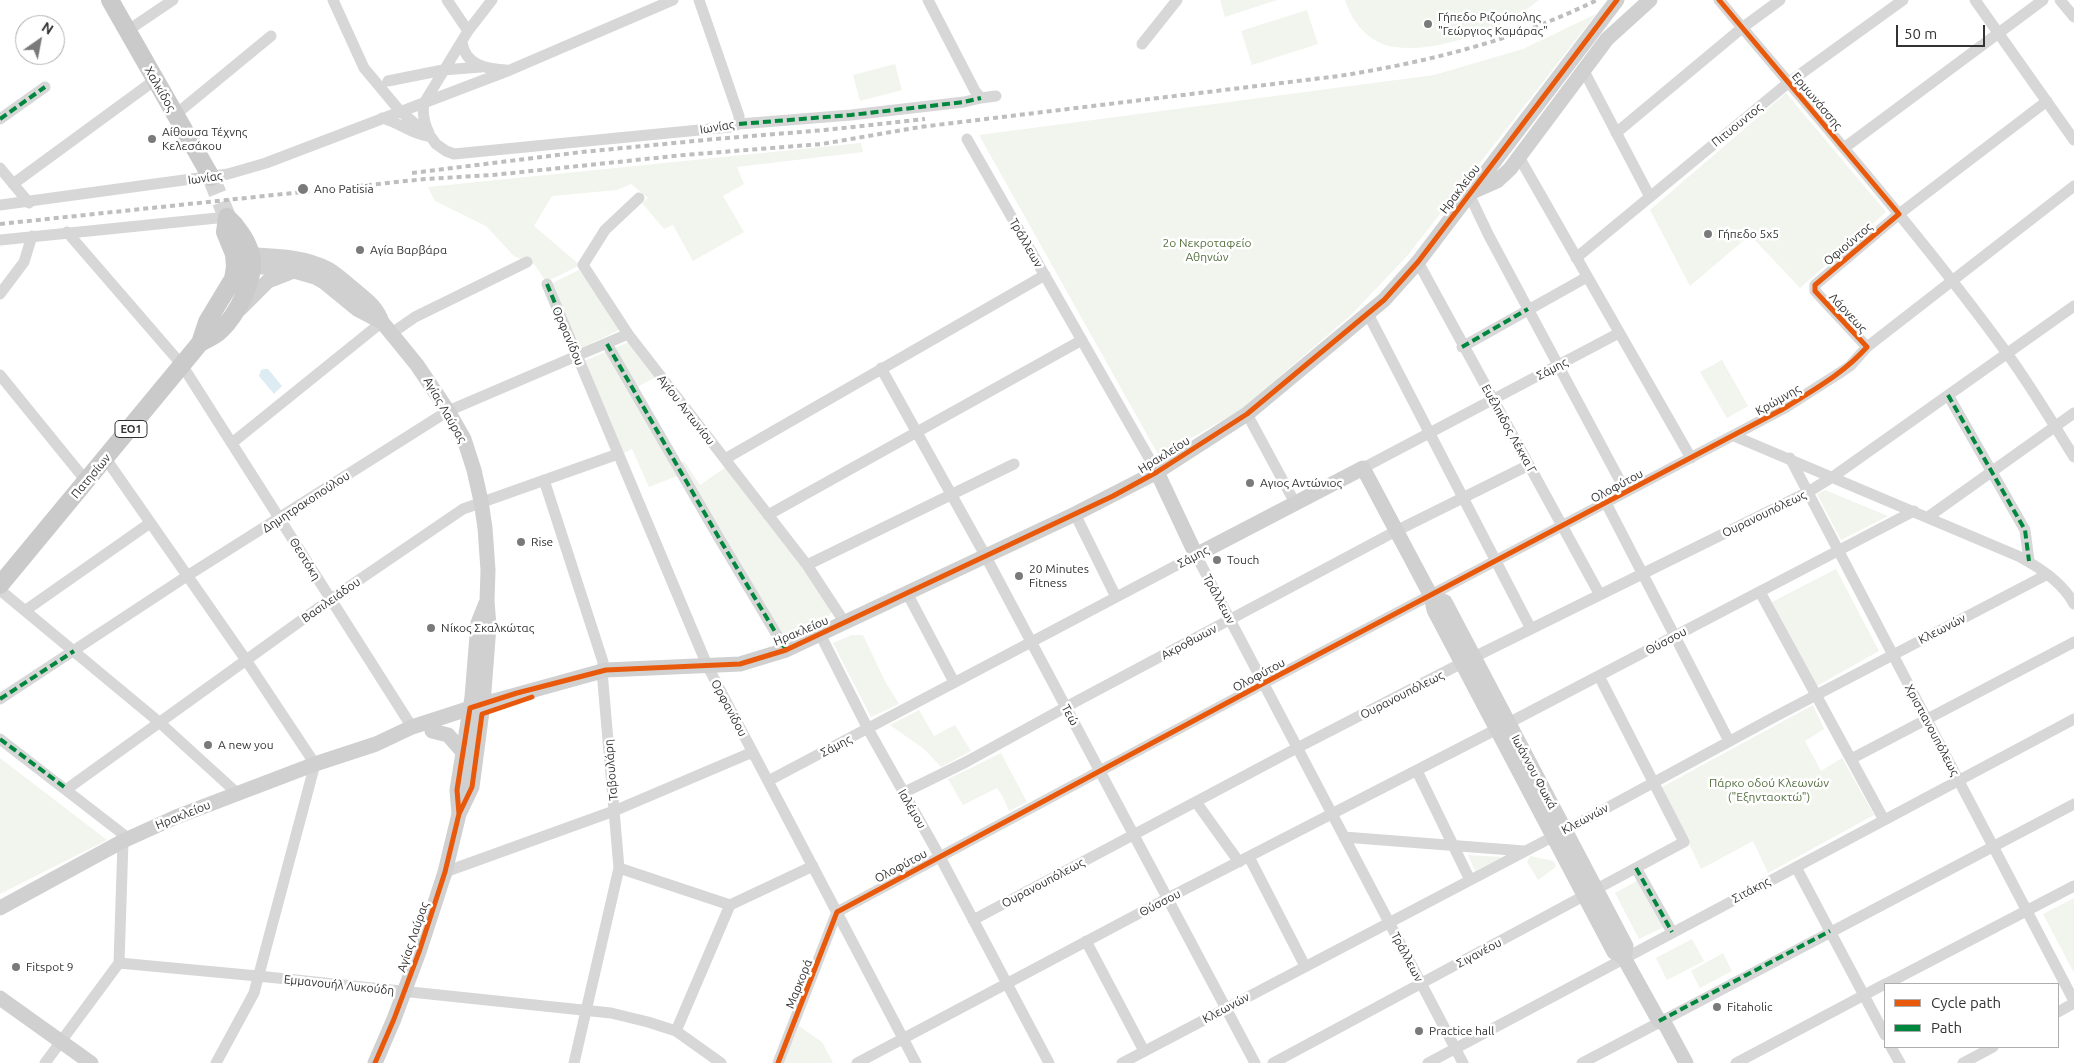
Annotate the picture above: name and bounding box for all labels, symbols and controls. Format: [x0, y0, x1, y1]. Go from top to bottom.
place label: Γήπεδο Ριζούπολης "Γεώργιος Καμάρας" [1438, 10, 1548, 38]
north arrow [15, 15, 65, 65]
scale bar [1899, 15, 1988, 47]
marker: Γήπεδο Ριζούπολης "Γεώργιος Καμάρας" [1422, 18, 1434, 30]
text: N [39, 19, 56, 38]
text: 50 m [1904, 25, 1937, 42]
street label: Χαλκίδος [141, 64, 179, 114]
street label: Ερμωνάσσης [1789, 69, 1845, 133]
street label: Πιτυουντος [1709, 100, 1765, 150]
street label: Ιωνίας [699, 117, 735, 137]
place label: Αίθουσα Τέχνης Κελεσάκου [162, 125, 247, 153]
marker: Αίθουσα Τέχνης Κελεσάκου [146, 133, 158, 145]
street label: Ηρακλείου [1437, 161, 1483, 217]
street label: Ιωνίας [187, 168, 223, 188]
marker: Ano Patisia [296, 182, 310, 196]
place label: Ano Patisia [314, 182, 374, 196]
street label: Τράλλεων [1006, 216, 1046, 270]
street label: Οφιούντος [1821, 219, 1875, 269]
place label: Γήπεδο 5x5 [1718, 227, 1779, 241]
marker: Γήπεδο 5x5 [1702, 228, 1714, 240]
park label: 2ο Νεκροταφείο Αθηνών [1162, 236, 1252, 264]
place label: Αγία Βαρβάρα [370, 243, 447, 257]
marker: Αγία Βαρβάρα [354, 244, 366, 256]
street label: Λάρνεως [1826, 290, 1870, 336]
street label: Ορφανίδου [549, 304, 587, 368]
street label: Σάμης [1534, 355, 1570, 383]
street label: Αγίου Αντωνίου [654, 372, 718, 448]
street label: Αγίας Λαύρας [420, 375, 470, 445]
street label: Κρώμνης [1753, 381, 1803, 419]
street label: Ευέλπιδος Λέκκα Γ [1479, 382, 1539, 476]
road number: ΕΟ1 [115, 420, 147, 438]
street label: Ηρακλείου [1136, 434, 1192, 476]
street label: Πατησίων [68, 451, 114, 501]
street label: Ολοφύτου [1588, 466, 1646, 506]
street label: Δημητρακοπούλου [260, 468, 352, 536]
place label: Αγιος Αντώνιος [1260, 476, 1342, 490]
marker: Αγιος Αντώνιος [1244, 477, 1256, 489]
street label: Ουρανουπόλεως [1720, 487, 1808, 541]
street label: Θεοτόκη [286, 535, 324, 583]
place label: Rise [531, 535, 553, 549]
marker: Rise [515, 536, 527, 548]
street label: Σάμης [1175, 543, 1211, 571]
place label: Touch [1227, 553, 1259, 567]
marker: Touch [1211, 554, 1223, 566]
place label: 20 Μinutes Fitness [1029, 562, 1089, 590]
marker: 20 Μinutes Fitness [1013, 570, 1025, 582]
street label: Τράλλεων [1200, 572, 1238, 626]
street label: Βασιλειάδου [299, 574, 363, 626]
street label: Κλεωνών [1916, 611, 1968, 647]
street label: Ηρακλείου [771, 613, 831, 649]
place label: Νίκος Σκαλκώτας [441, 621, 534, 635]
street label: Ακροθωων [1159, 621, 1219, 663]
marker: Νίκος Σκαλκώτας [425, 622, 437, 634]
street label: Θύσσου [1643, 624, 1689, 658]
street label: Ολοφύτου [1230, 655, 1288, 695]
street label: Ουρανουπόλεως [1358, 668, 1446, 722]
street label: Ορφανίδου [708, 677, 750, 739]
street label: Χριστιανουπόλεως [1902, 682, 1962, 778]
street label: Τεώ [1059, 702, 1081, 728]
street label: Σάμης [818, 732, 854, 760]
street label: Ιωάννου Φωκά [1508, 732, 1560, 812]
place label: A new you [218, 738, 274, 752]
marker: A new you [202, 739, 214, 751]
street label: Ταβουλάρη [601, 739, 621, 801]
park label: Πάρκο οδού Κλεωνών ("Εξηνταοκτώ") [1709, 776, 1829, 804]
street label: Ιαλέμου [895, 787, 929, 831]
street label: Ηρακλείου [153, 797, 213, 833]
street label: Κλεωνών [1559, 801, 1611, 837]
street label: Ολοφύτου [872, 846, 930, 886]
street label: Ουρανουπόλεως [999, 855, 1087, 911]
street label: Σιτάκης [1729, 874, 1773, 906]
street label: Θύσσου [1137, 886, 1183, 920]
street label: Αγίας Λαύρας [394, 900, 432, 974]
street label: Τράλλεων [1388, 930, 1426, 984]
street label: Σιγανέου [1454, 935, 1504, 971]
street label: Μαρκορά [783, 957, 815, 1011]
place label: Fitspot 9 [26, 960, 73, 974]
marker: Fitspot 9 [10, 961, 22, 973]
street label: Εμμανουήλ Λυκούδη [283, 972, 395, 998]
legend [1884, 983, 2059, 1048]
street label: Κλεωνών [1200, 990, 1252, 1026]
text: Cycle path [1931, 994, 2001, 1011]
place label: Fitaholic [1727, 1000, 1773, 1014]
marker: Fitaholic [1711, 1001, 1723, 1013]
text: Path [1931, 1019, 1962, 1036]
place label: Practice hall [1429, 1024, 1494, 1038]
marker: Practice hall [1413, 1025, 1425, 1037]

